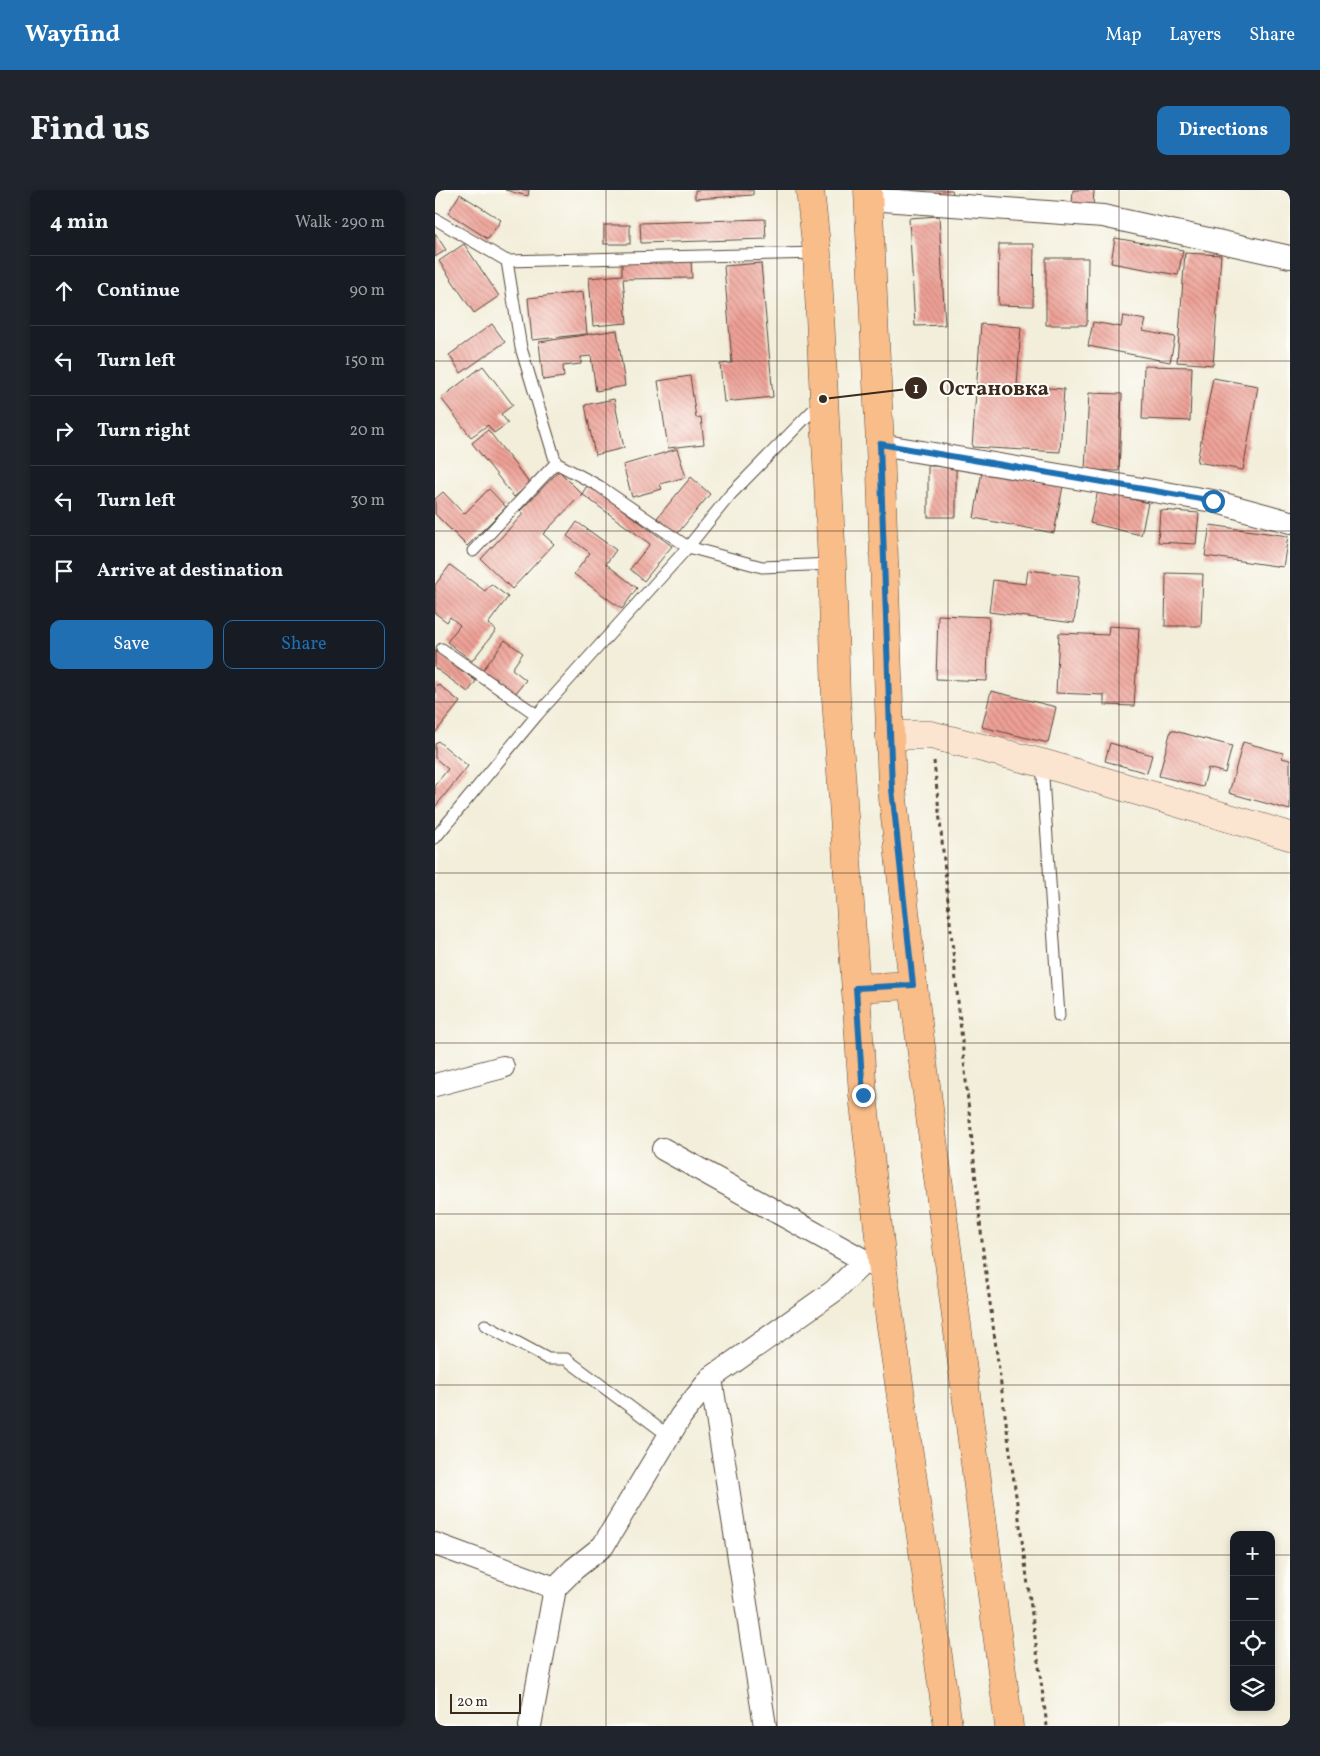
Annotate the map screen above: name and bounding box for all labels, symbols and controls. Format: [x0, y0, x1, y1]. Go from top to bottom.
text: Wayfind [25, 18, 120, 52]
text: Map [1105, 23, 1141, 48]
text: Layers [1169, 23, 1221, 48]
text: Share [1249, 23, 1295, 48]
text: Find us [30, 106, 150, 154]
button: Directions [1157, 106, 1290, 155]
text: 4 min [50, 208, 109, 237]
text: Walk · 290 m [295, 212, 385, 234]
icon: ahead [50, 277, 78, 305]
text: Continue [97, 278, 180, 304]
text: 90 m [349, 280, 385, 302]
icon: left [50, 347, 78, 375]
text: Turn left [97, 348, 176, 374]
text: 150 m [344, 350, 385, 372]
callout: Остановка [904, 370, 1059, 406]
text: Остановка [939, 375, 1049, 404]
text: 1 [913, 379, 919, 400]
icon: right [50, 417, 78, 445]
text: Turn right [97, 418, 190, 444]
text: 20 m [350, 420, 385, 442]
icon: left [50, 487, 78, 515]
text: Turn left [97, 488, 176, 514]
text: 30 m [350, 490, 385, 512]
route start [1202, 490, 1225, 513]
icon: arrive [50, 557, 78, 585]
text: Arrive at destination [97, 558, 283, 584]
button: Save [50, 620, 213, 669]
button: Share [223, 620, 385, 669]
route end [852, 1084, 875, 1107]
map controls [1230, 1531, 1275, 1711]
button: + [1230, 1531, 1275, 1576]
button: − [1230, 1576, 1275, 1621]
button: locate [1230, 1621, 1275, 1666]
button: layers [1230, 1666, 1275, 1711]
scale bar [450, 1691, 521, 1714]
text: 20 m [457, 1693, 488, 1712]

